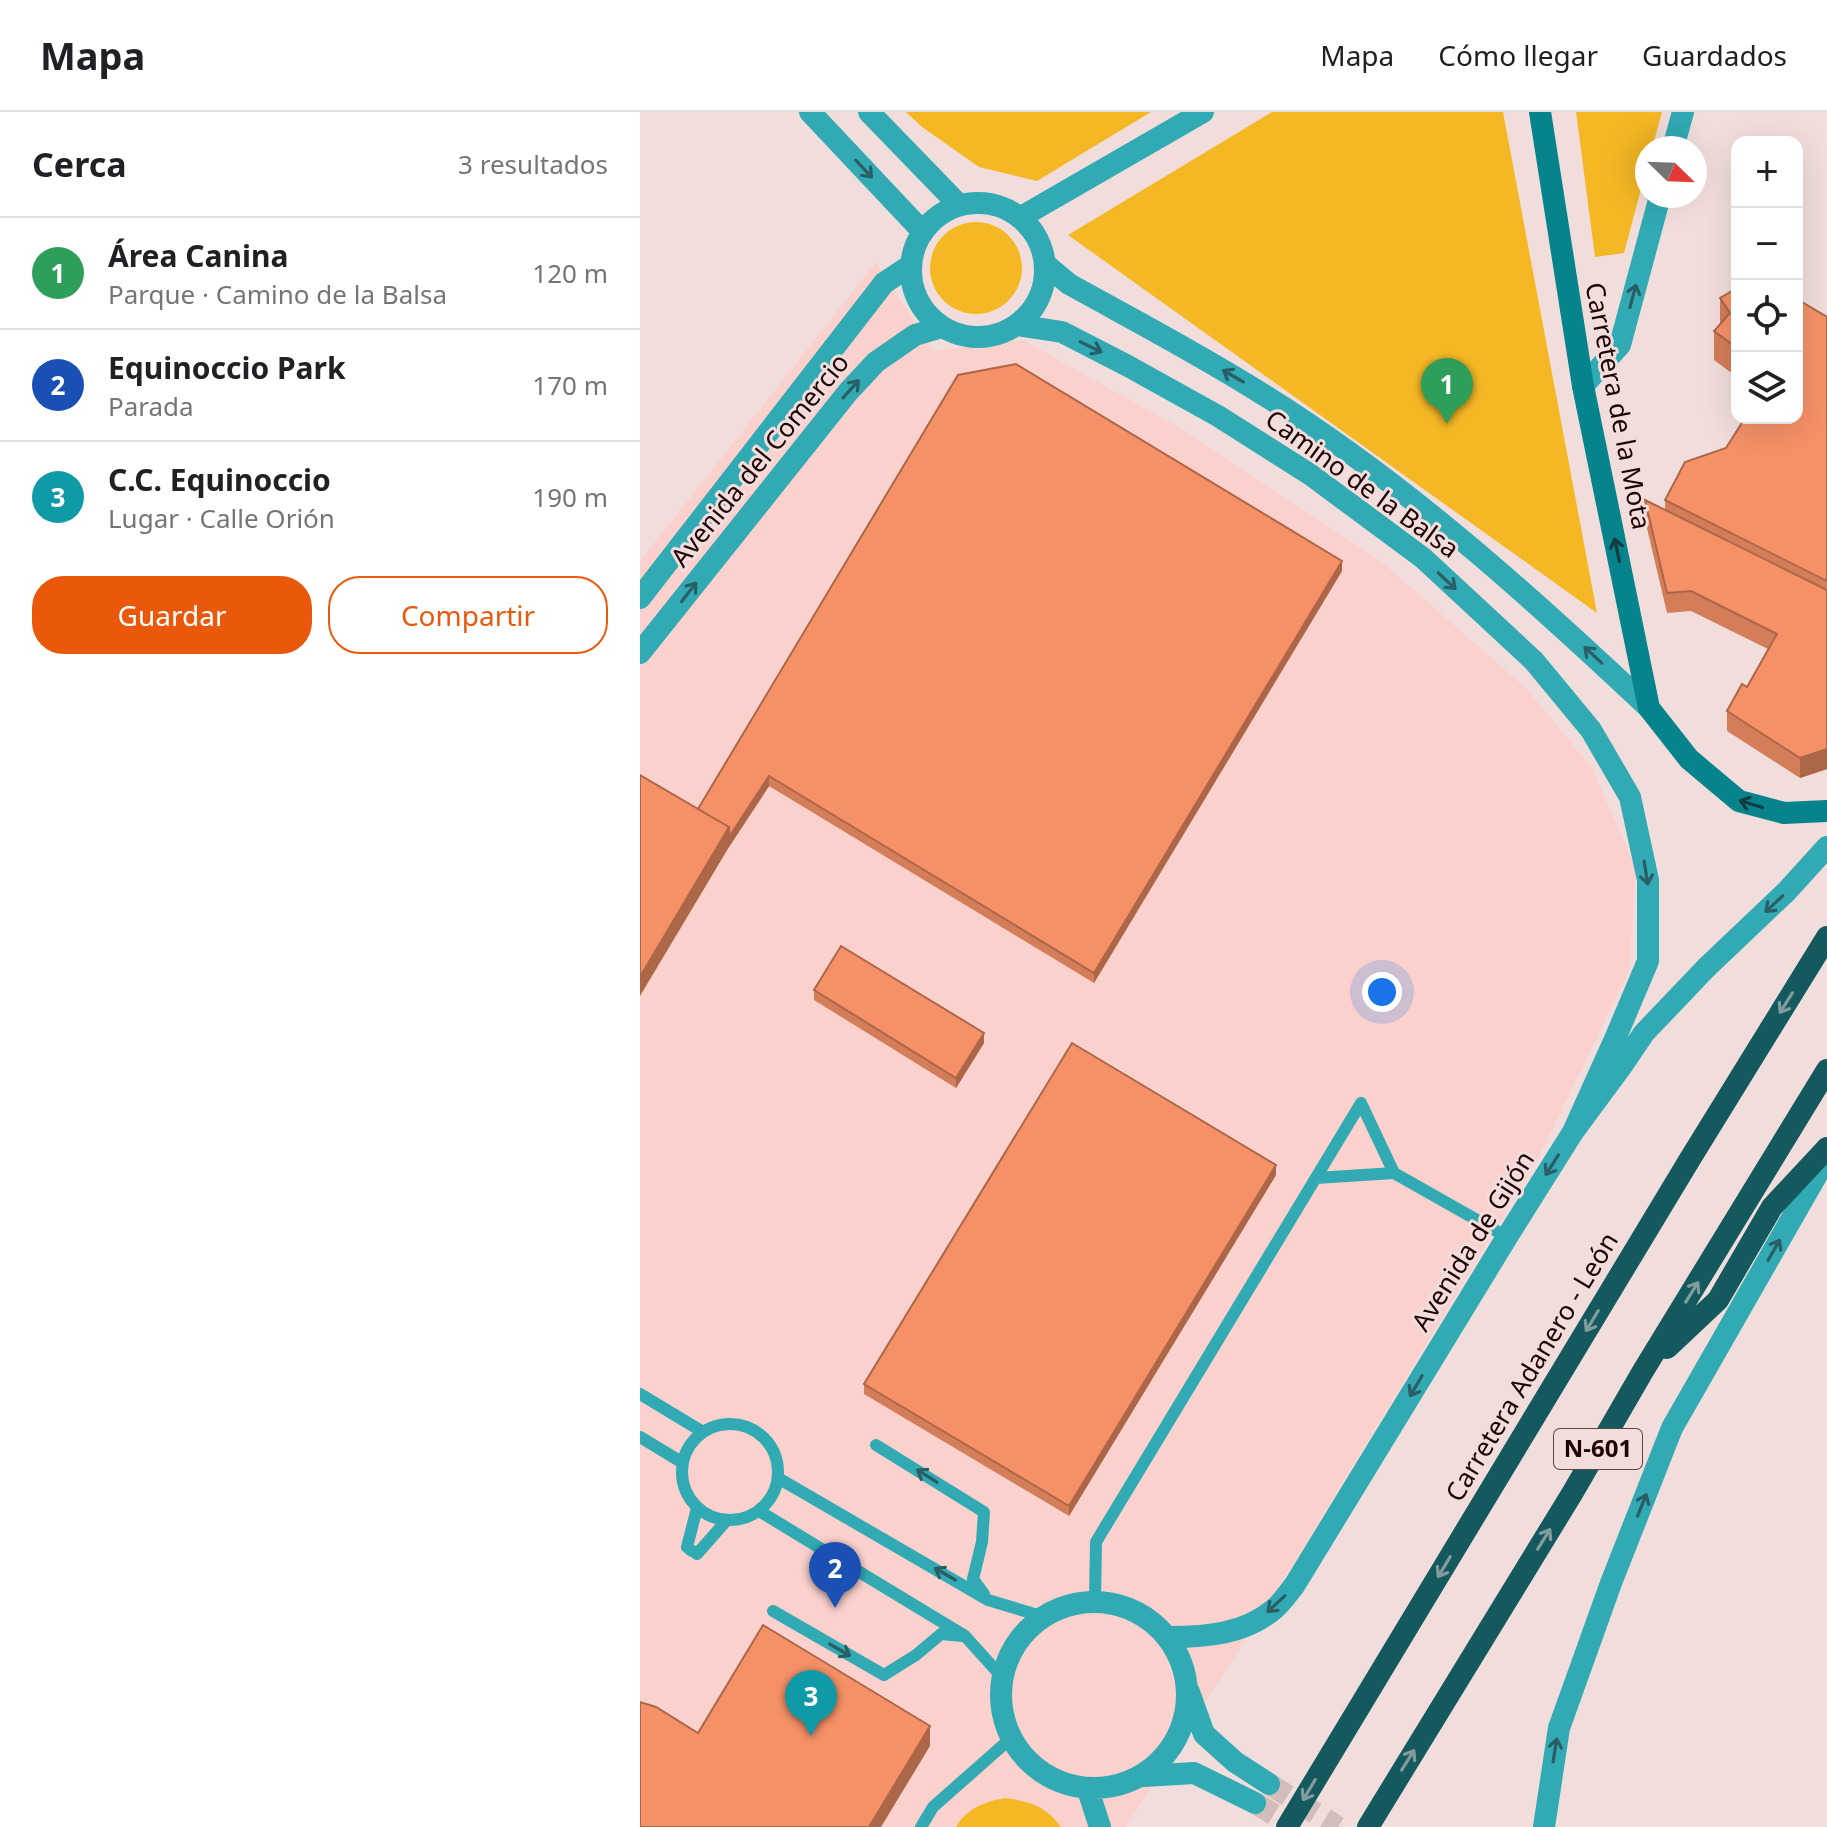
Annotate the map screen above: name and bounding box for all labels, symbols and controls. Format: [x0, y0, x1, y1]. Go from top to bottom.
text: Mapa [40, 29, 145, 81]
text: Mapa [1320, 36, 1394, 74]
text: Cómo llegar [1438, 36, 1598, 74]
text: Guardados [1642, 36, 1787, 74]
north arrow [1635, 136, 1707, 208]
map controls [1731, 136, 1803, 424]
button: + [1731, 136, 1803, 208]
text: Cerca [32, 141, 127, 187]
text: 3 resultados [458, 146, 608, 182]
one-way arrow [854, 159, 873, 179]
button: − [1731, 208, 1803, 280]
text: Área Canina [108, 235, 288, 276]
text: 1 [51, 255, 65, 291]
text: 120 m [532, 255, 608, 291]
text: Parque · Camino de la Balsa [108, 276, 447, 312]
street label: Carretera de la Mota [1577, 279, 1661, 532]
button: locate [1731, 280, 1803, 352]
one-way arrow [1627, 284, 1642, 310]
one-way arrow [1078, 340, 1102, 355]
street label: Avenida del Comercio [662, 345, 857, 574]
text: Equinoccio Park [108, 347, 346, 388]
button: layers [1731, 352, 1803, 424]
pin: 1 [1421, 358, 1473, 424]
text: 2 [51, 367, 65, 403]
text: 170 m [532, 367, 608, 403]
one-way arrow [1222, 368, 1245, 384]
one-way arrow [842, 380, 860, 400]
text: Parada [108, 388, 194, 424]
street label: Camino de la Balsa [1258, 401, 1467, 566]
text: C.C. Equinoccio [108, 459, 331, 500]
text: 3 [51, 479, 65, 515]
text: 190 m [532, 479, 608, 515]
text: Lugar · Calle Orión [108, 500, 335, 536]
one-way arrow [1608, 537, 1623, 563]
one-way arrow [1437, 572, 1457, 590]
button: Guardar [32, 576, 312, 654]
button: Compartir [328, 576, 608, 654]
one-way arrow [680, 582, 697, 603]
one-way arrow [1583, 645, 1603, 664]
one-way arrow [1738, 796, 1764, 811]
one-way arrow [1639, 860, 1654, 885]
one-way arrow [1764, 894, 1784, 913]
your location [1362, 972, 1402, 1012]
one-way arrow [1778, 992, 1794, 1014]
street label: Avenida de Gijón [1402, 1144, 1542, 1337]
one-way arrow [1544, 1153, 1560, 1176]
street label: Carretera Adanero - León [1436, 1225, 1626, 1508]
one-way arrow [1766, 1239, 1782, 1262]
one-way arrow [1684, 1281, 1700, 1304]
one-way arrow [1584, 1309, 1600, 1332]
one-way arrow [1408, 1374, 1424, 1397]
road number: N-601 [1554, 1429, 1642, 1469]
one-way arrow [916, 1468, 938, 1485]
one-way arrow [1635, 1493, 1650, 1518]
one-way arrow [1537, 1528, 1553, 1551]
pin: 2 [809, 1542, 861, 1608]
one-way arrow [1436, 1555, 1452, 1578]
one-way arrow [934, 1566, 957, 1582]
one-way arrow [1266, 1595, 1286, 1614]
one-way arrow [828, 1642, 851, 1658]
pin: 3 [785, 1670, 837, 1736]
one-way arrow [1549, 1738, 1564, 1763]
one-way arrow [1400, 1750, 1417, 1772]
one-way arrow [1301, 1778, 1317, 1801]

